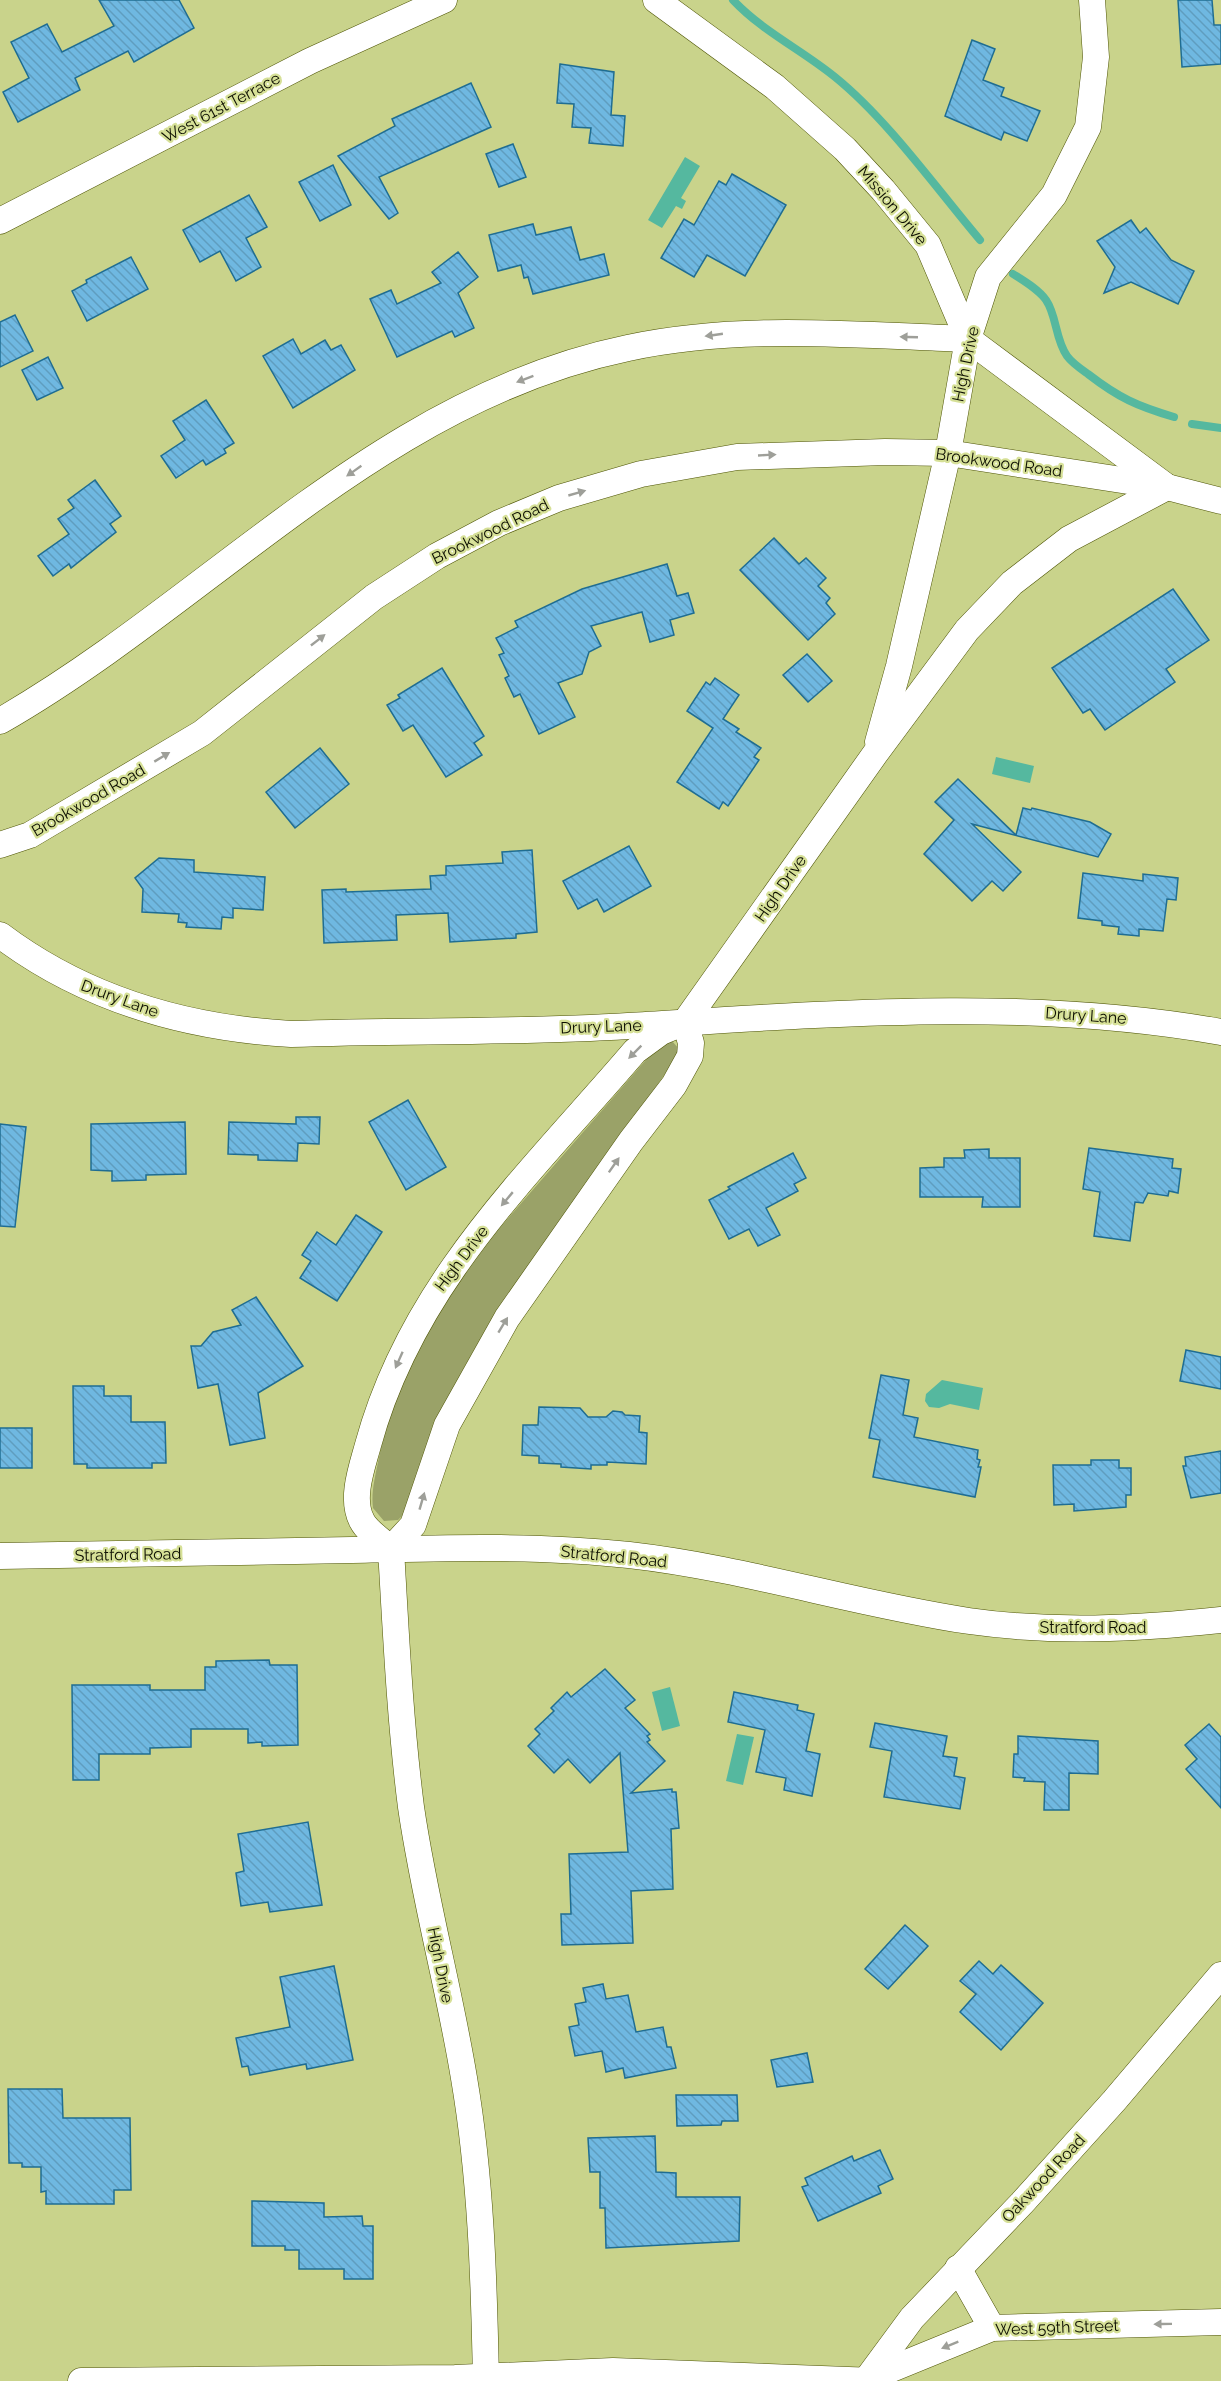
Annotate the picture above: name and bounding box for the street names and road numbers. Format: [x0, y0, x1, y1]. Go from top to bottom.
street label: West 61st Terrace [159, 68, 283, 147]
street label: Mission Drive [854, 162, 931, 249]
street label: High Drive [948, 325, 983, 404]
street label: Brookwood Road [934, 444, 1064, 481]
street label: Brookwood Road [429, 495, 552, 568]
street label: Brookwood Road [28, 760, 148, 841]
street label: High Drive [751, 851, 810, 925]
street label: Drury Lane [78, 976, 161, 1021]
street label: Drury Lane [1045, 1003, 1127, 1028]
street label: Drury Lane [560, 1016, 642, 1037]
street label: High Drive [431, 1222, 492, 1295]
street label: Stratford Road [560, 1541, 668, 1572]
street label: Stratford Road [74, 1544, 182, 1565]
street label: Stratford Road [1040, 1618, 1146, 1637]
street label: High Drive [424, 1926, 457, 2005]
street label: Oakwood Road [998, 2130, 1089, 2226]
street label: West 59th Street [995, 2316, 1120, 2339]

